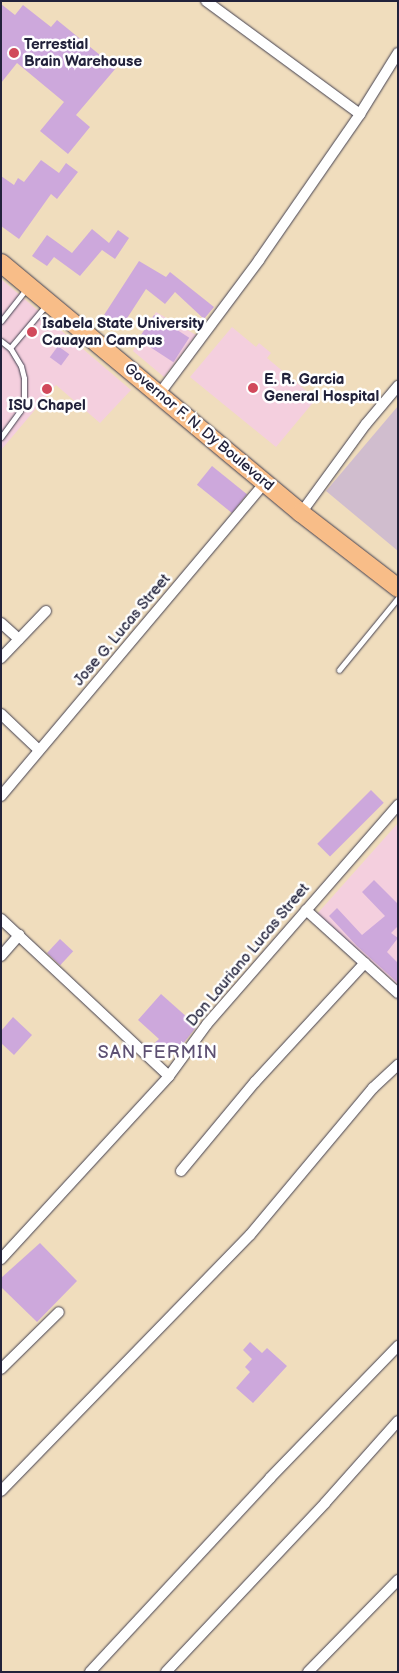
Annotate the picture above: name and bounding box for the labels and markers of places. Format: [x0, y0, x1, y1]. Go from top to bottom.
place label: Terrestial Brain Warehouse [24, 35, 142, 70]
marker: Terrestial Brain Warehouse [8, 47, 20, 59]
place label: Isabela State University Cauayan Campus [42, 314, 204, 349]
marker: Isabela State University Cauayan Campus [26, 326, 38, 338]
place label: E. R. Garcia General Hospital [264, 370, 379, 405]
marker: E. R. Garcia General Hospital [246, 381, 260, 395]
marker: ISU Chapel [41, 383, 53, 395]
place label: ISU Chapel [8, 397, 86, 415]

